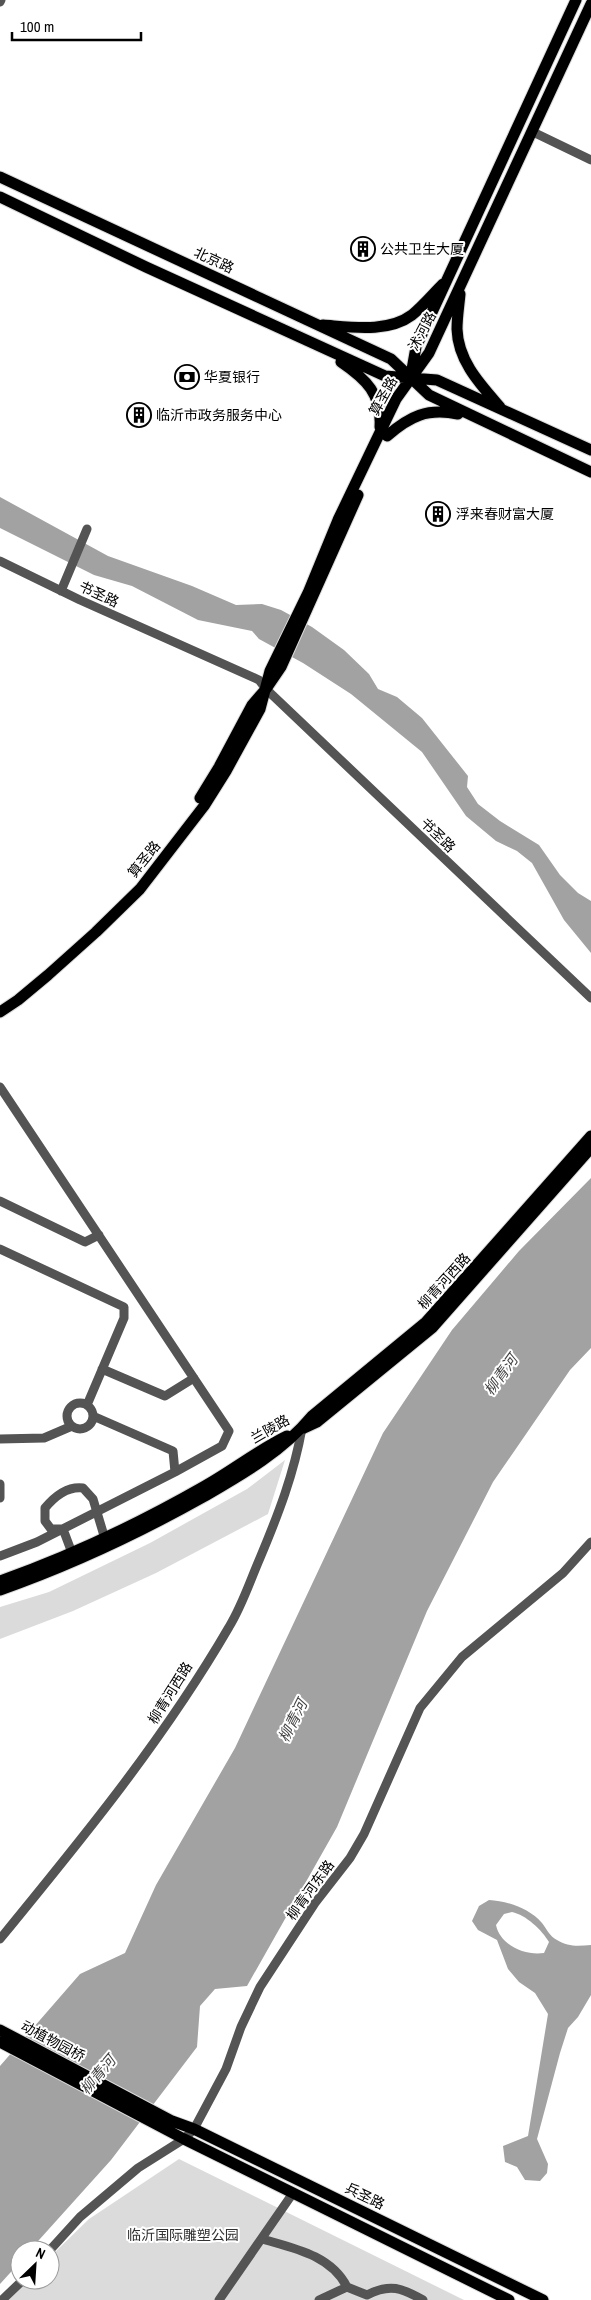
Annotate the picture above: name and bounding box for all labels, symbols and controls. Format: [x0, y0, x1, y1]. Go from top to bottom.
scale bar [12, 10, 141, 42]
text: 100 m [20, 16, 54, 37]
building icon: 公共卫生大厦 [350, 236, 376, 262]
place label: 公共卫生大厦 [380, 240, 464, 258]
street label: 北京路 [191, 243, 237, 277]
street label: 沭河路 [404, 308, 440, 354]
bank icon: 华夏银行 [174, 364, 200, 390]
place label: 华夏银行 [204, 368, 260, 386]
street label: 算圣路 [365, 373, 401, 419]
building icon: 临沂市政务服务中心 [126, 402, 152, 428]
place label: 临沂市政务服务中心 [156, 406, 282, 424]
building icon: 浮来春财富大厦 [425, 501, 451, 527]
place label: 浮来春财富大厦 [456, 505, 554, 523]
street label: 书圣路 [76, 577, 122, 611]
street label: 书圣路 [417, 814, 459, 856]
street label: 算圣路 [124, 837, 164, 881]
street label: 柳青河西路 [414, 1249, 474, 1313]
water label: 柳青河 [479, 1348, 524, 1399]
street label: 兰陵路 [247, 1411, 293, 1447]
street label: 柳青河西路 [144, 1659, 196, 1727]
water label: 柳青河 [273, 1693, 313, 1746]
street label: 柳青河东路 [282, 1856, 338, 1924]
street label: 动植物园桥 [18, 2017, 88, 2065]
water label: 柳青河 [75, 2048, 122, 2099]
street label: 兵圣路 [342, 2179, 388, 2213]
park label: 临沂国际雕塑公园 [127, 2226, 239, 2244]
north arrow [10, 2240, 60, 2290]
text: N [33, 2243, 48, 2263]

